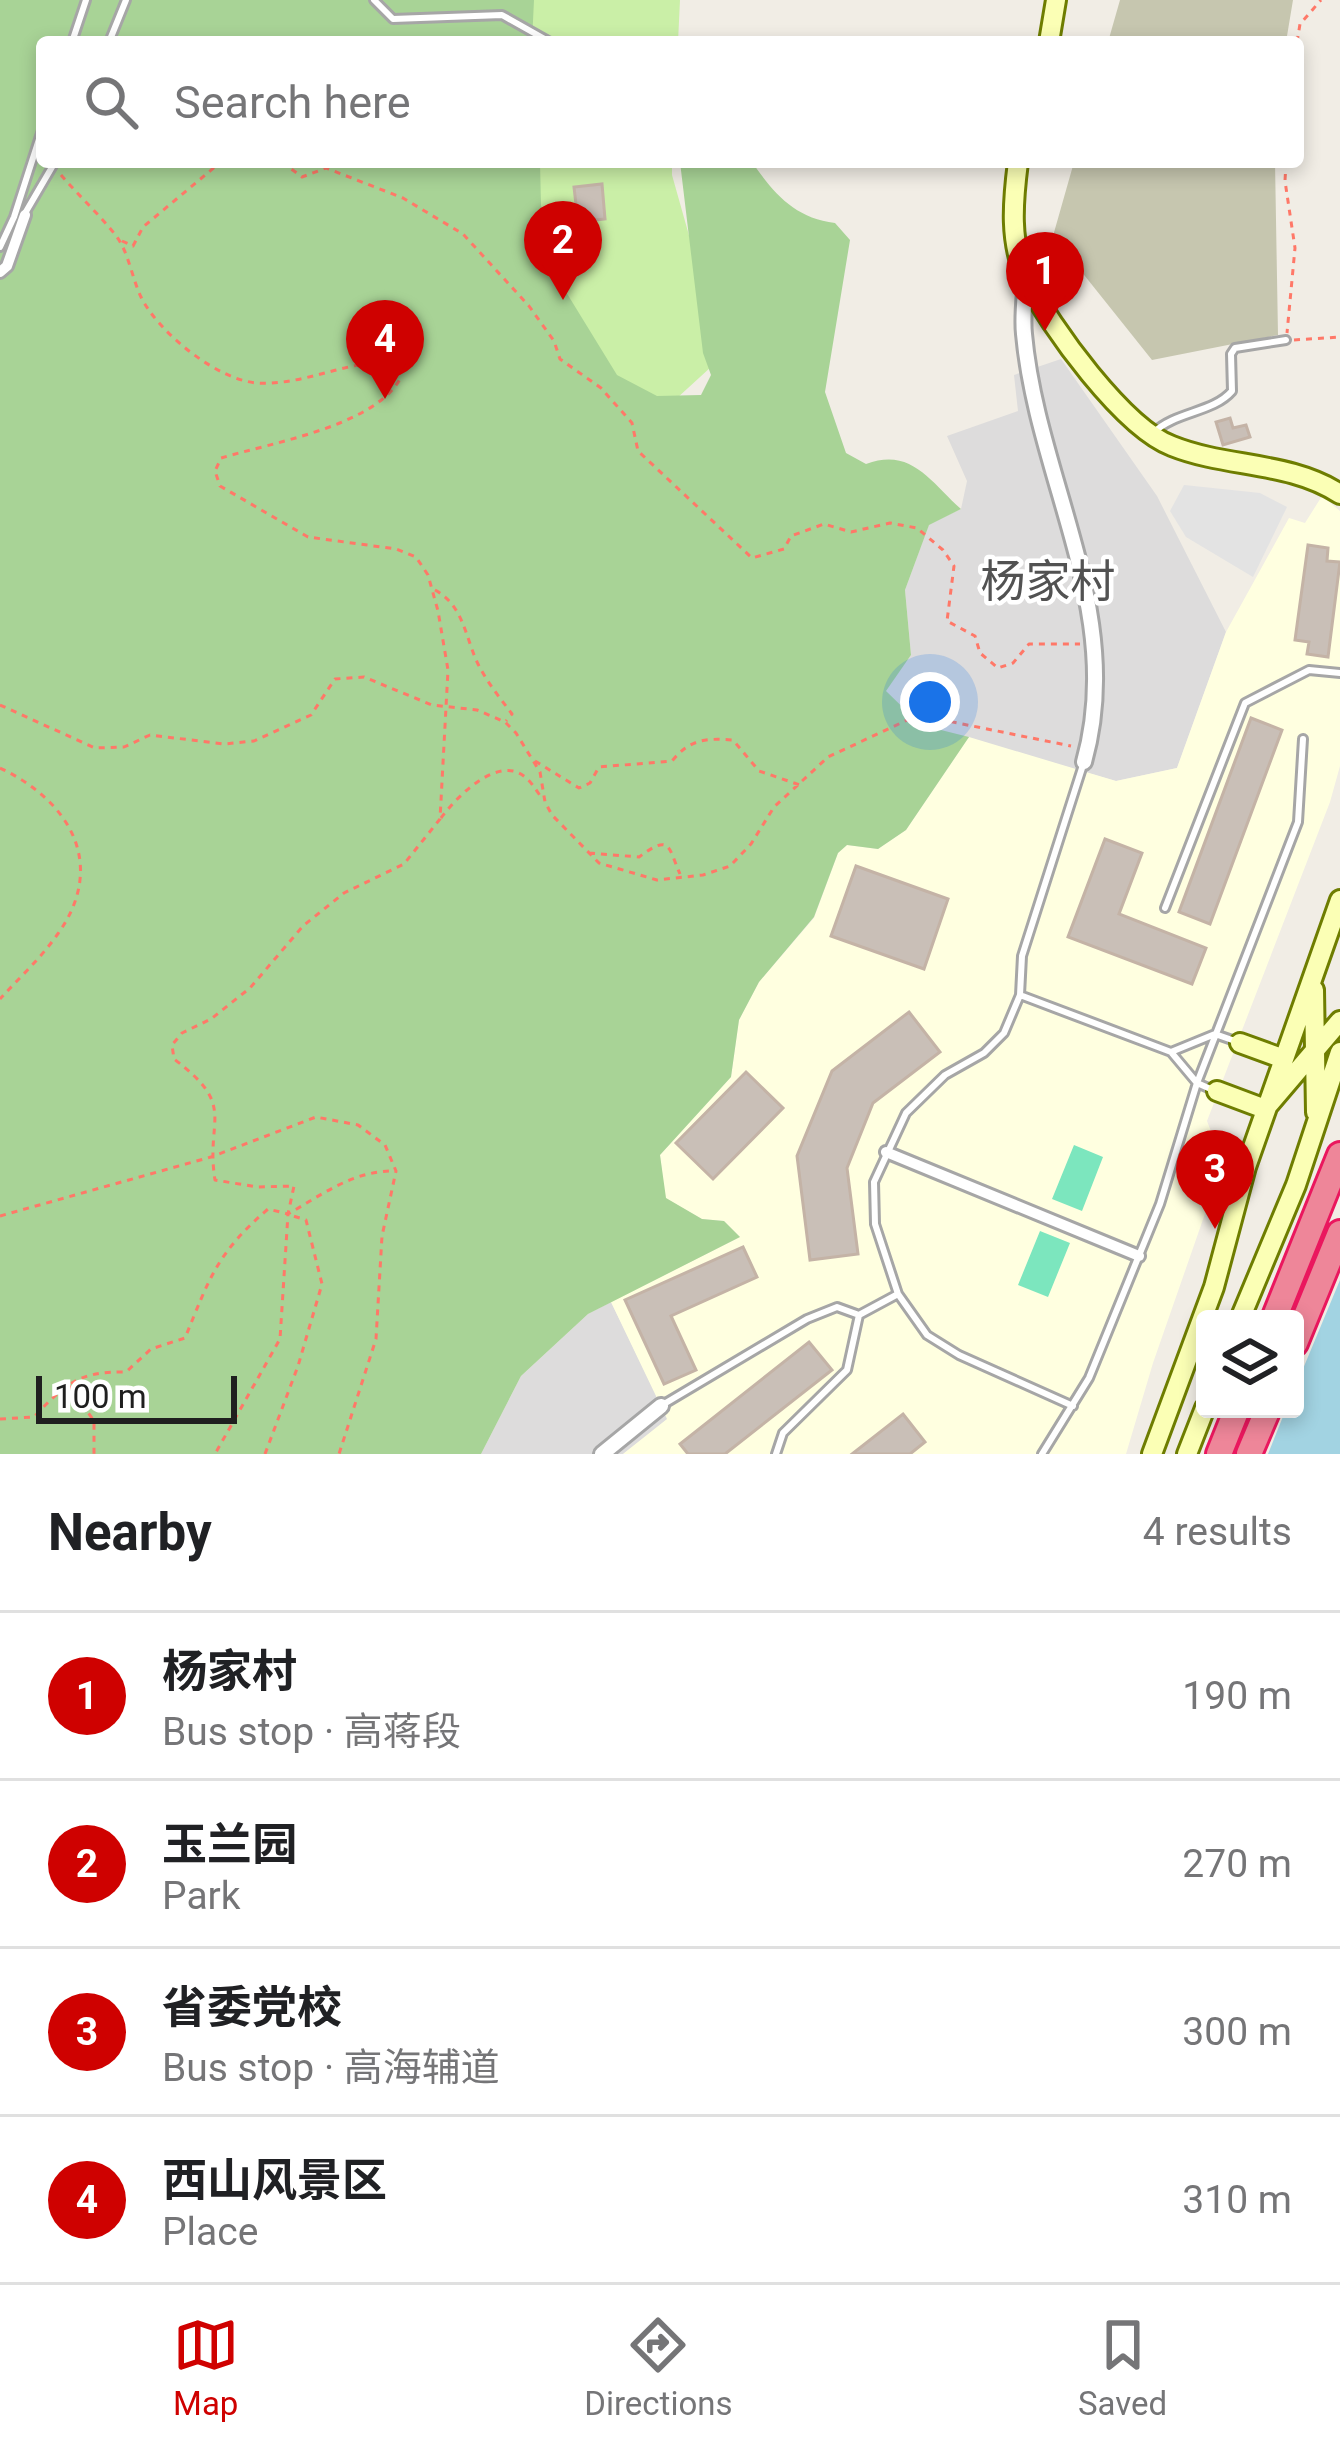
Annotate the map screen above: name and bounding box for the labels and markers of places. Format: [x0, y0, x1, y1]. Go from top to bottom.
pin: 2 [524, 201, 602, 300]
pin: 1 [1006, 232, 1084, 331]
pin: 4 [346, 300, 424, 399]
pin: 3 [1176, 1130, 1254, 1229]

